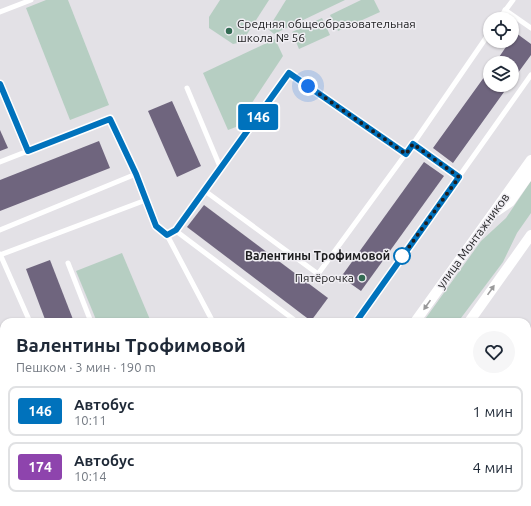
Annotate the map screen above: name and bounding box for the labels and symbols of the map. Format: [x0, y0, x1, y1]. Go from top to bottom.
place label: Средняя общеобразовательная школа № 56 [237, 17, 416, 44]
marker: Средняя общеобразовательная школа № 56 [224, 26, 234, 36]
your location [298, 76, 318, 96]
line badge: 146 [235, 104, 281, 130]
street label: улица Монтажников [434, 191, 511, 291]
marker: Валентины Трофимовой [393, 247, 411, 265]
place label: Валентины Трофимовой [245, 249, 390, 262]
place label: Пятёрочка [295, 271, 354, 284]
marker: Пятёрочка [357, 273, 367, 283]
one-way arrow [487, 285, 495, 295]
one-way arrow [423, 300, 431, 311]

